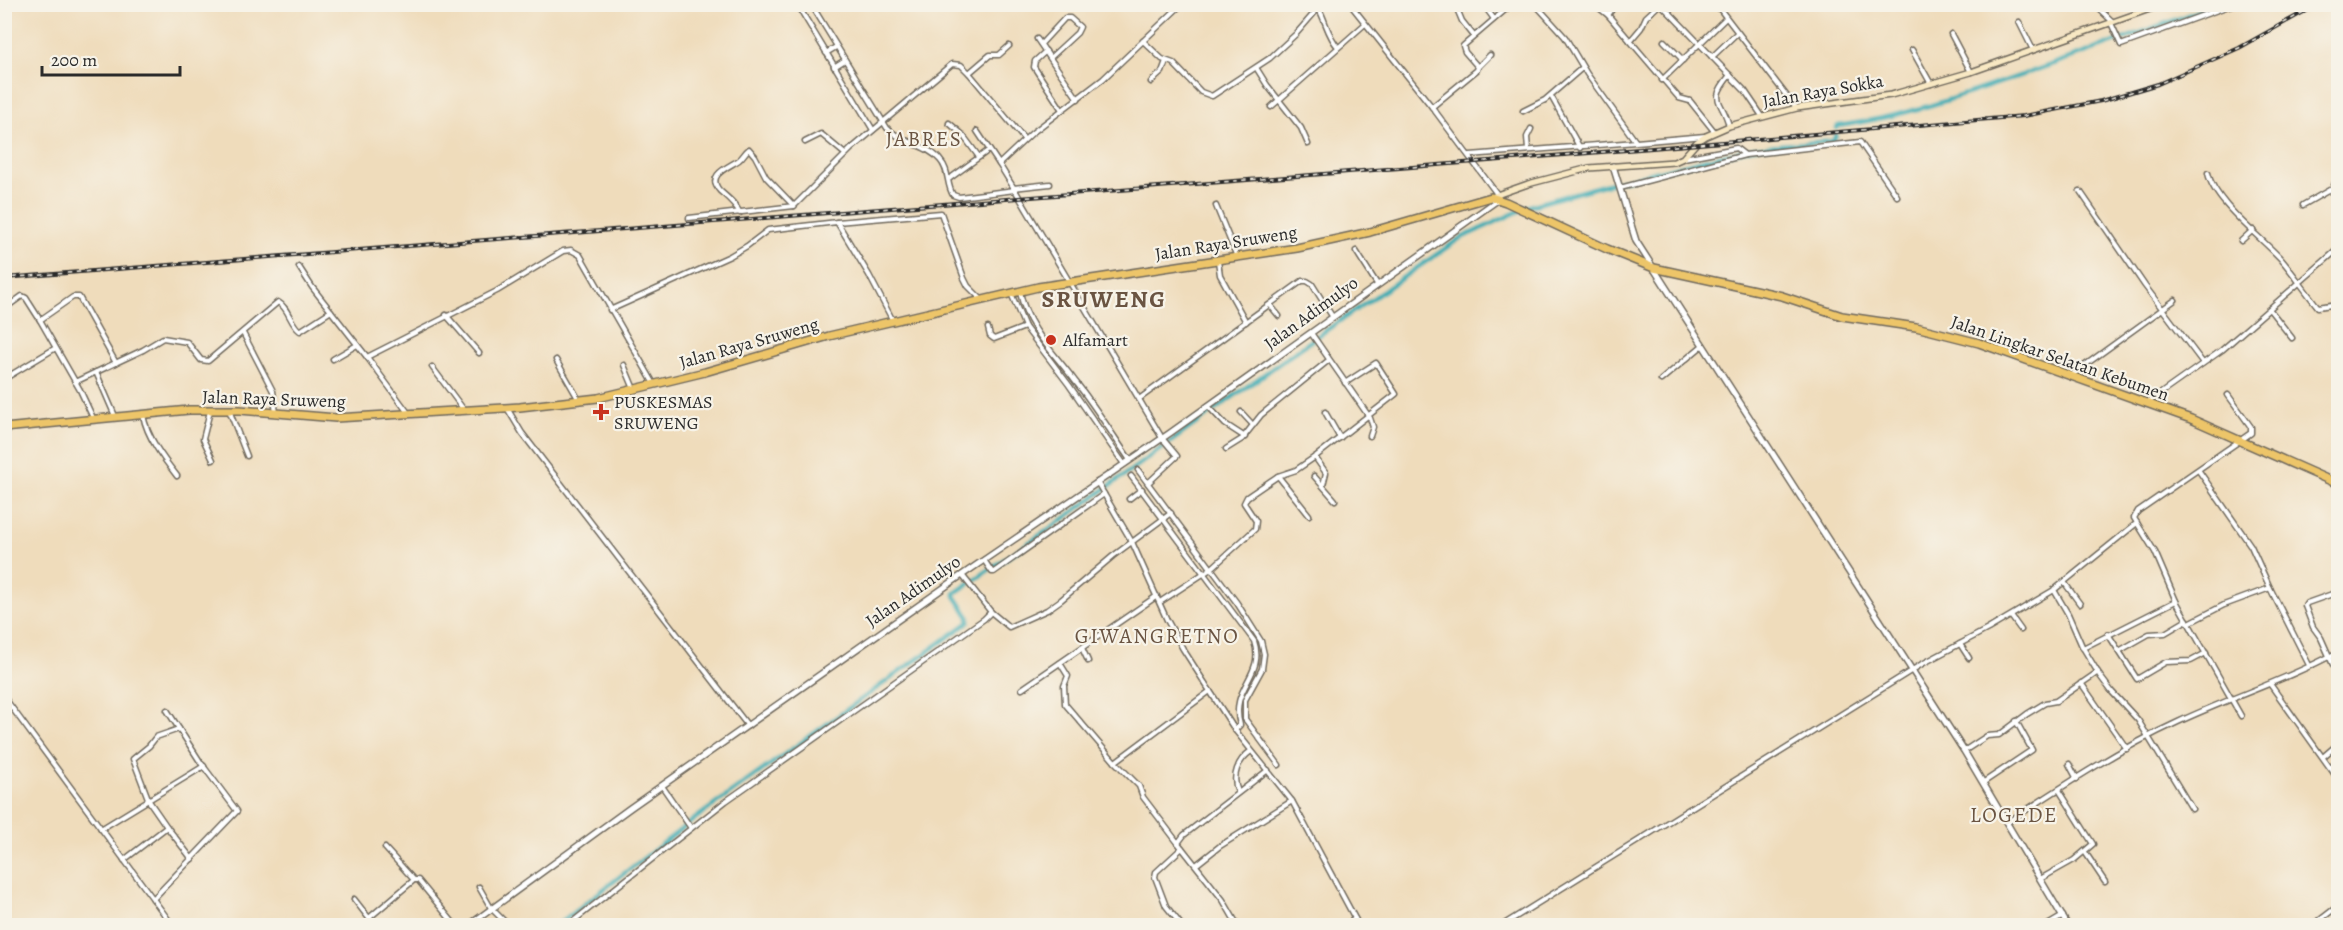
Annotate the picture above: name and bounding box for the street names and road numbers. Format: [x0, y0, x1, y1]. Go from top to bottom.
street label: Jalan Raya Sokka [1761, 68, 1886, 113]
street label: Jalan Raya Sruweng [1153, 220, 1299, 266]
street label: Jalan Adimulyo [1259, 271, 1363, 355]
street label: Jalan Lingkar Selatan Kebumen [1948, 309, 2172, 407]
street label: Jalan Raya Sruweng [677, 312, 821, 374]
street label: Jalan Raya Sruweng [202, 385, 346, 413]
street label: Jalan Adimulyo [861, 549, 965, 633]

